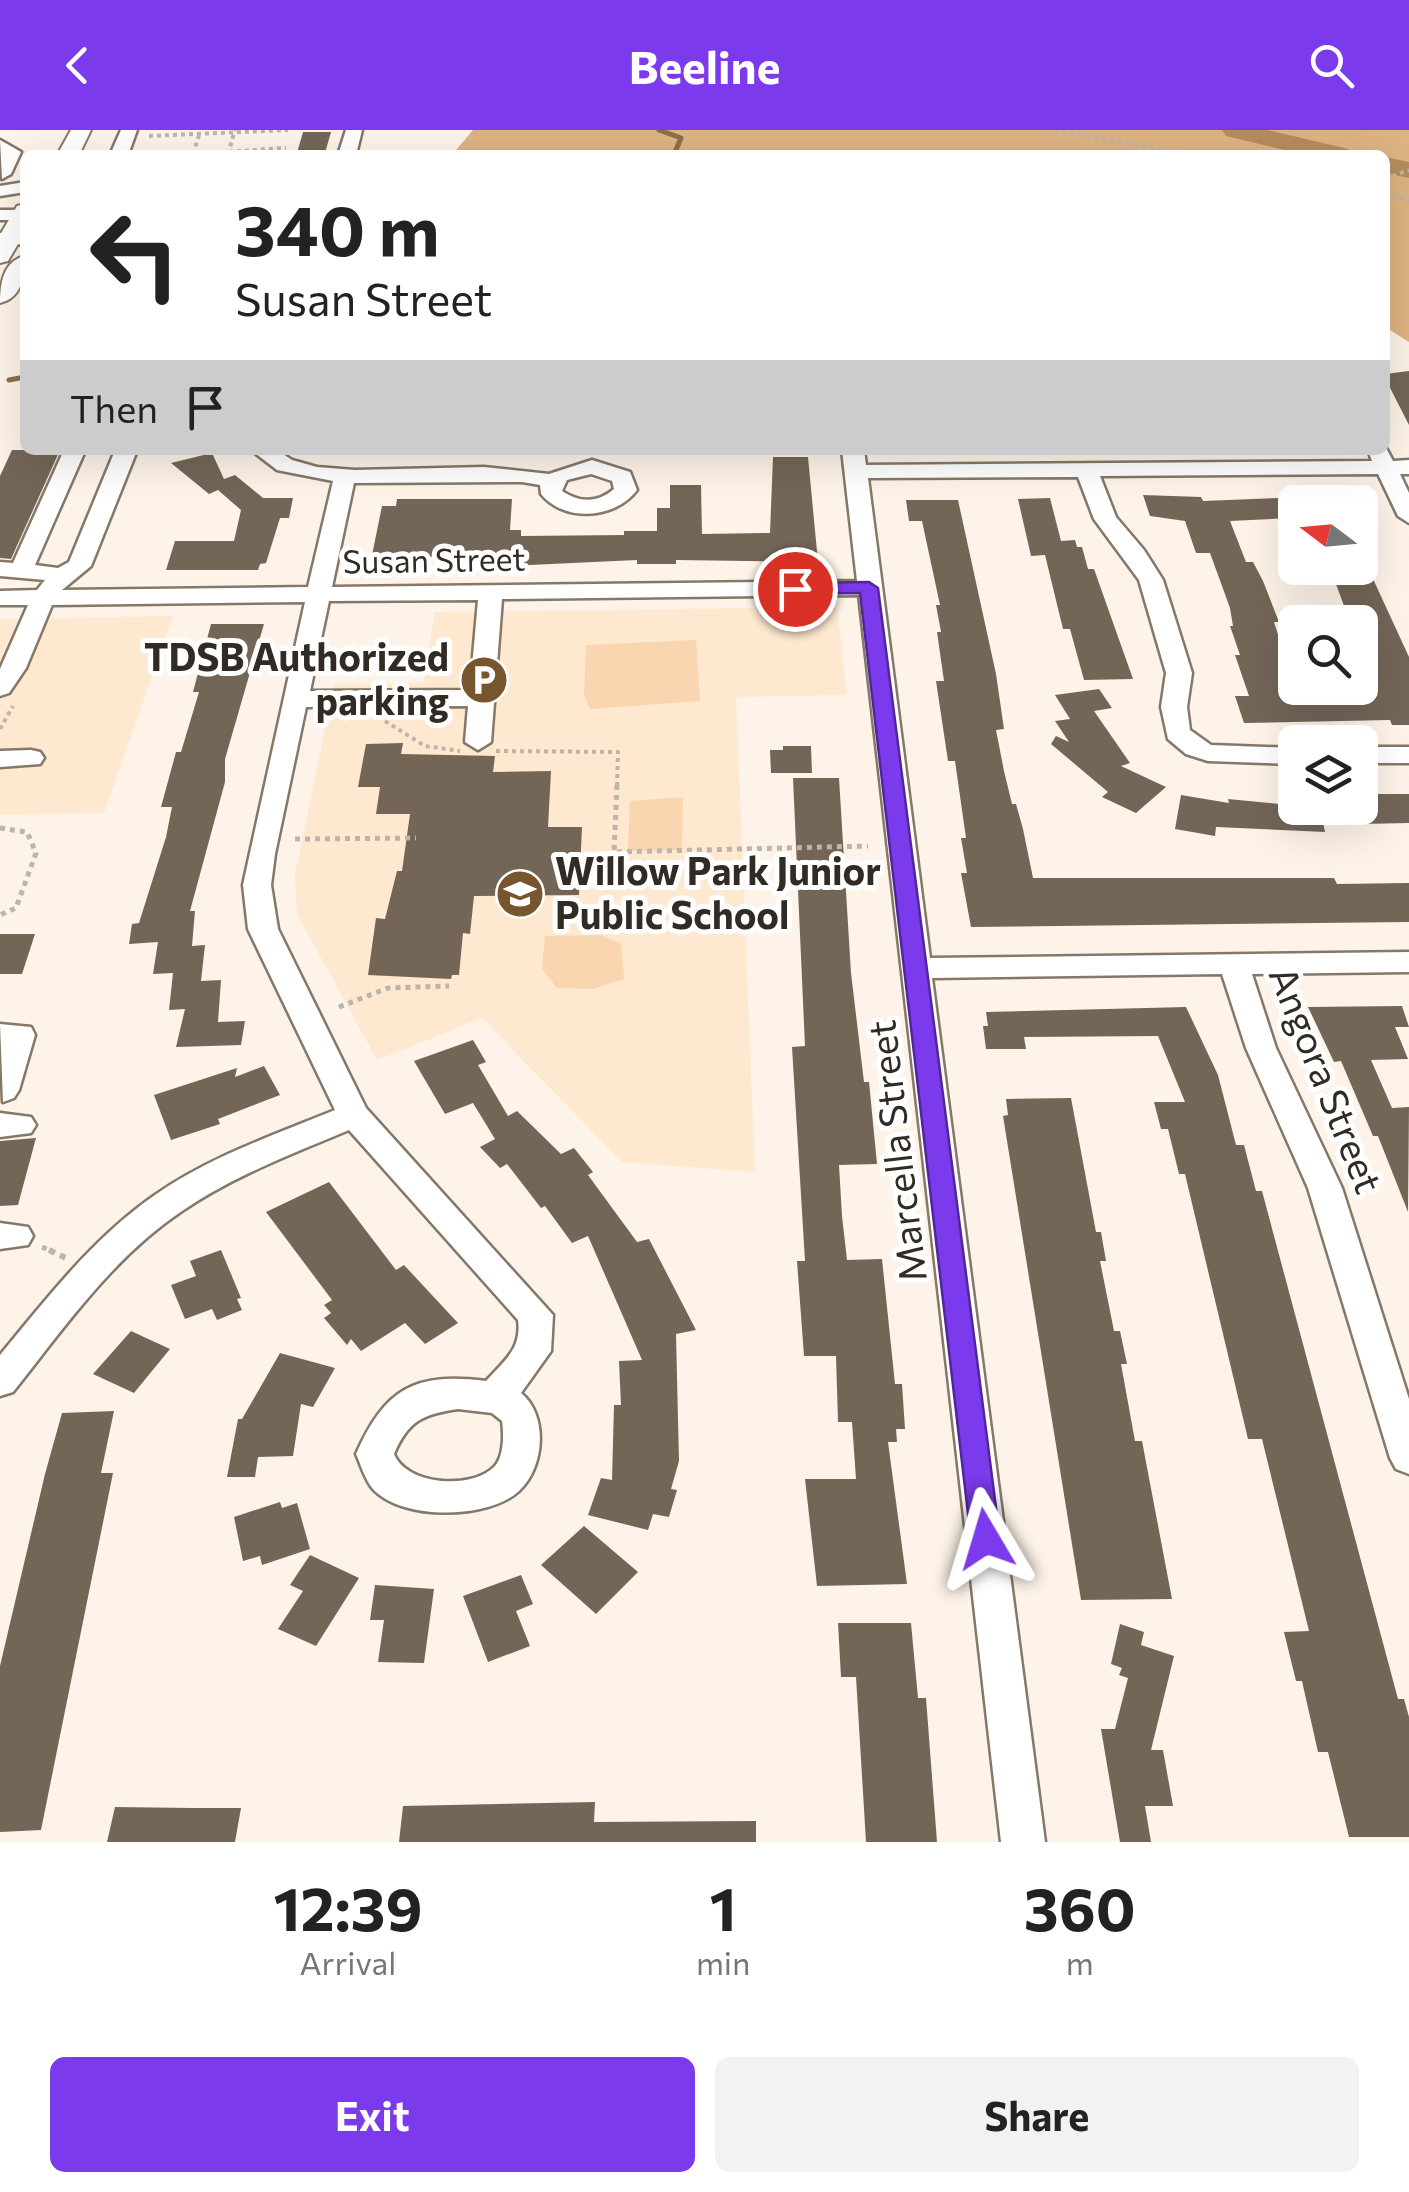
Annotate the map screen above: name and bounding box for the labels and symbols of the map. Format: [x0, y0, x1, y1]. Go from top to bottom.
north arrow [1278, 485, 1378, 585]
street label: Susan Street [342, 537, 526, 581]
pin [753, 547, 838, 632]
place label: TDSB Authorized parking [144, 632, 449, 723]
parking icon: TDSB Authorized parking [458, 654, 510, 706]
place label: Willow Park Junior Public School [555, 846, 881, 937]
school or university icon: Willow Park Junior Public School [494, 868, 546, 920]
street label: Angora Street [1261, 959, 1394, 1199]
street label: Marcella Street [856, 1018, 935, 1285]
position arrow [934, 1487, 1038, 1591]

